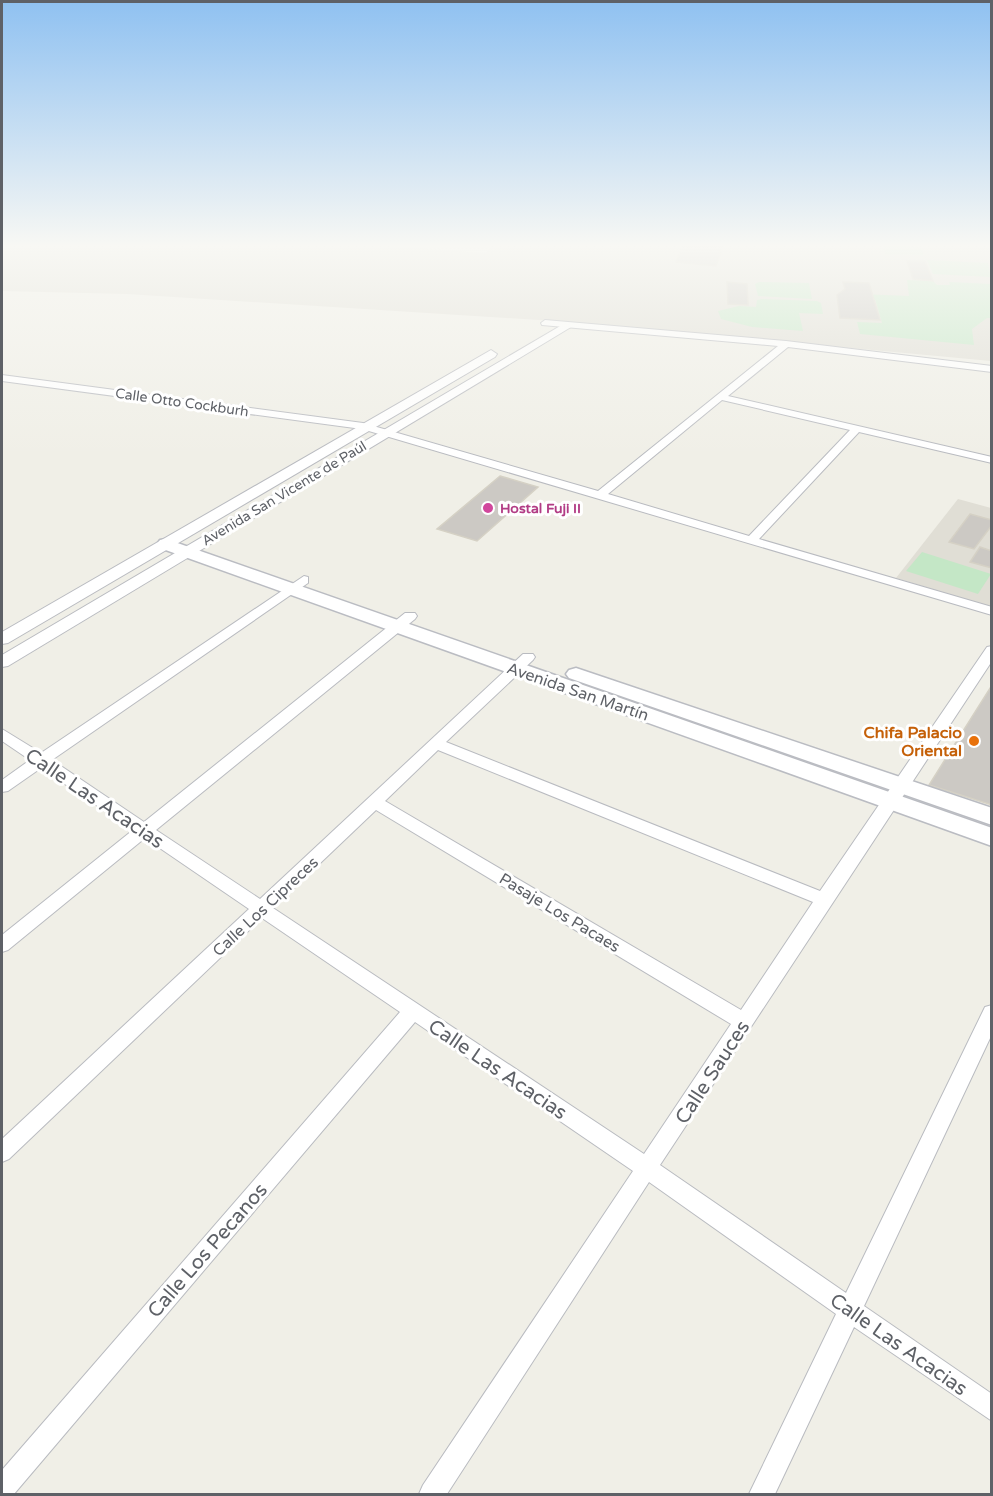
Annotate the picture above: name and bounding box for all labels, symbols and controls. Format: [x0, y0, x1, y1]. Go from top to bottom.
street label: Calle Otto Cockburh [114, 385, 250, 420]
street label: Avenida San Vicente de Paúl [199, 437, 370, 549]
place label: Hostal Fuji II [500, 500, 581, 517]
marker: Hostal Fuji II [481, 501, 495, 515]
street label: Avenida San Martín [504, 658, 651, 726]
place label: Chifa Palacio Oriental [864, 723, 962, 761]
marker: Chifa Palacio Oriental [967, 734, 981, 748]
street label: Calle Las Acacias [20, 744, 168, 854]
street label: Calle Los Cipreces [209, 853, 323, 961]
street label: Pasaje Los Pacaes [495, 869, 624, 957]
street label: Calle Las Acacias [423, 1015, 571, 1125]
street label: Calle Sauces [670, 1016, 755, 1129]
street label: Calle Los Pecanos [143, 1178, 273, 1323]
street label: Calle Las Acacias [825, 1288, 972, 1401]

